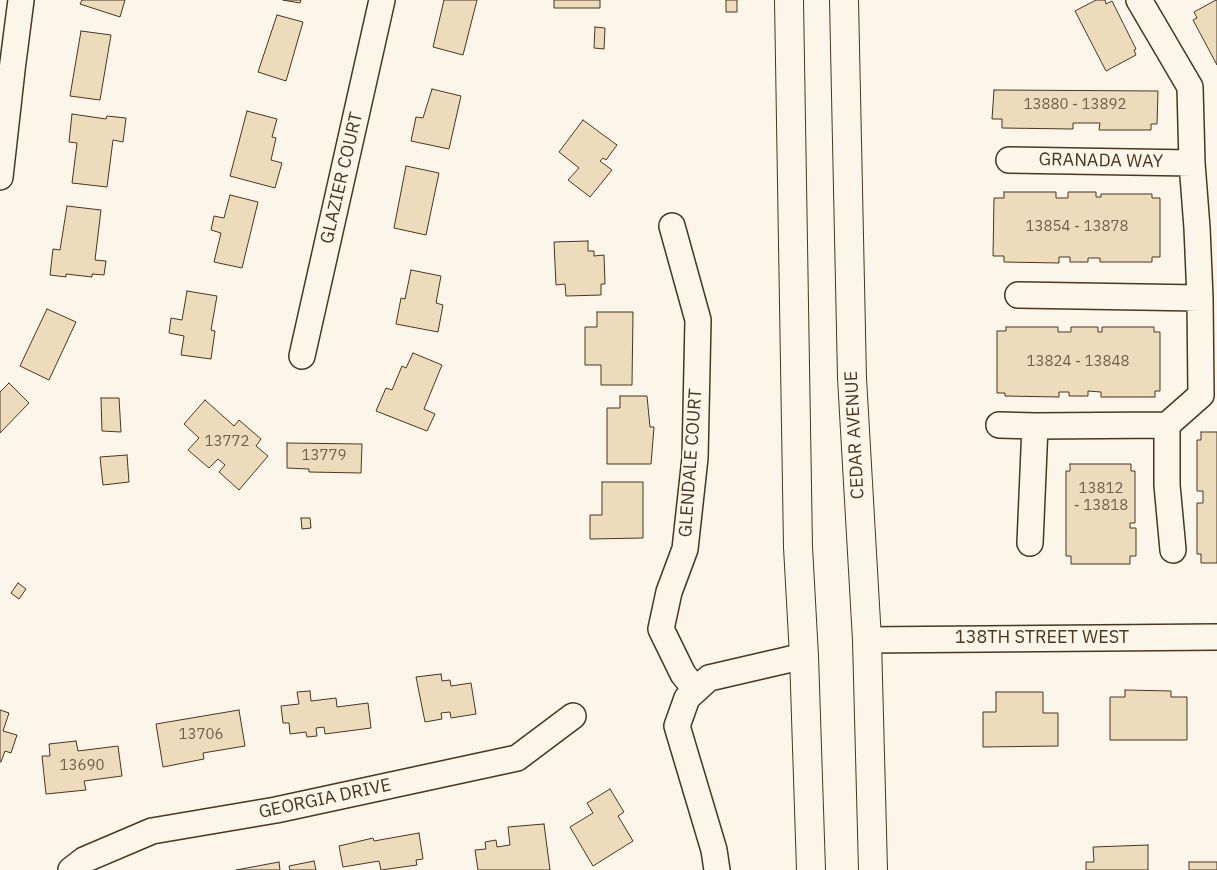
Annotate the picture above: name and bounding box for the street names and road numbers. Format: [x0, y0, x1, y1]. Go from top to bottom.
street label: GLAZIER COURT [316, 110, 368, 246]
street label: GRANADA WAY [1038, 149, 1164, 173]
street label: CEDAR AVENUE [841, 370, 869, 500]
street label: GLENDALE COURT [675, 388, 707, 538]
street label: 138TH STREET WEST [955, 627, 1129, 649]
street label: GEORGIA DRIVE [257, 774, 393, 824]

